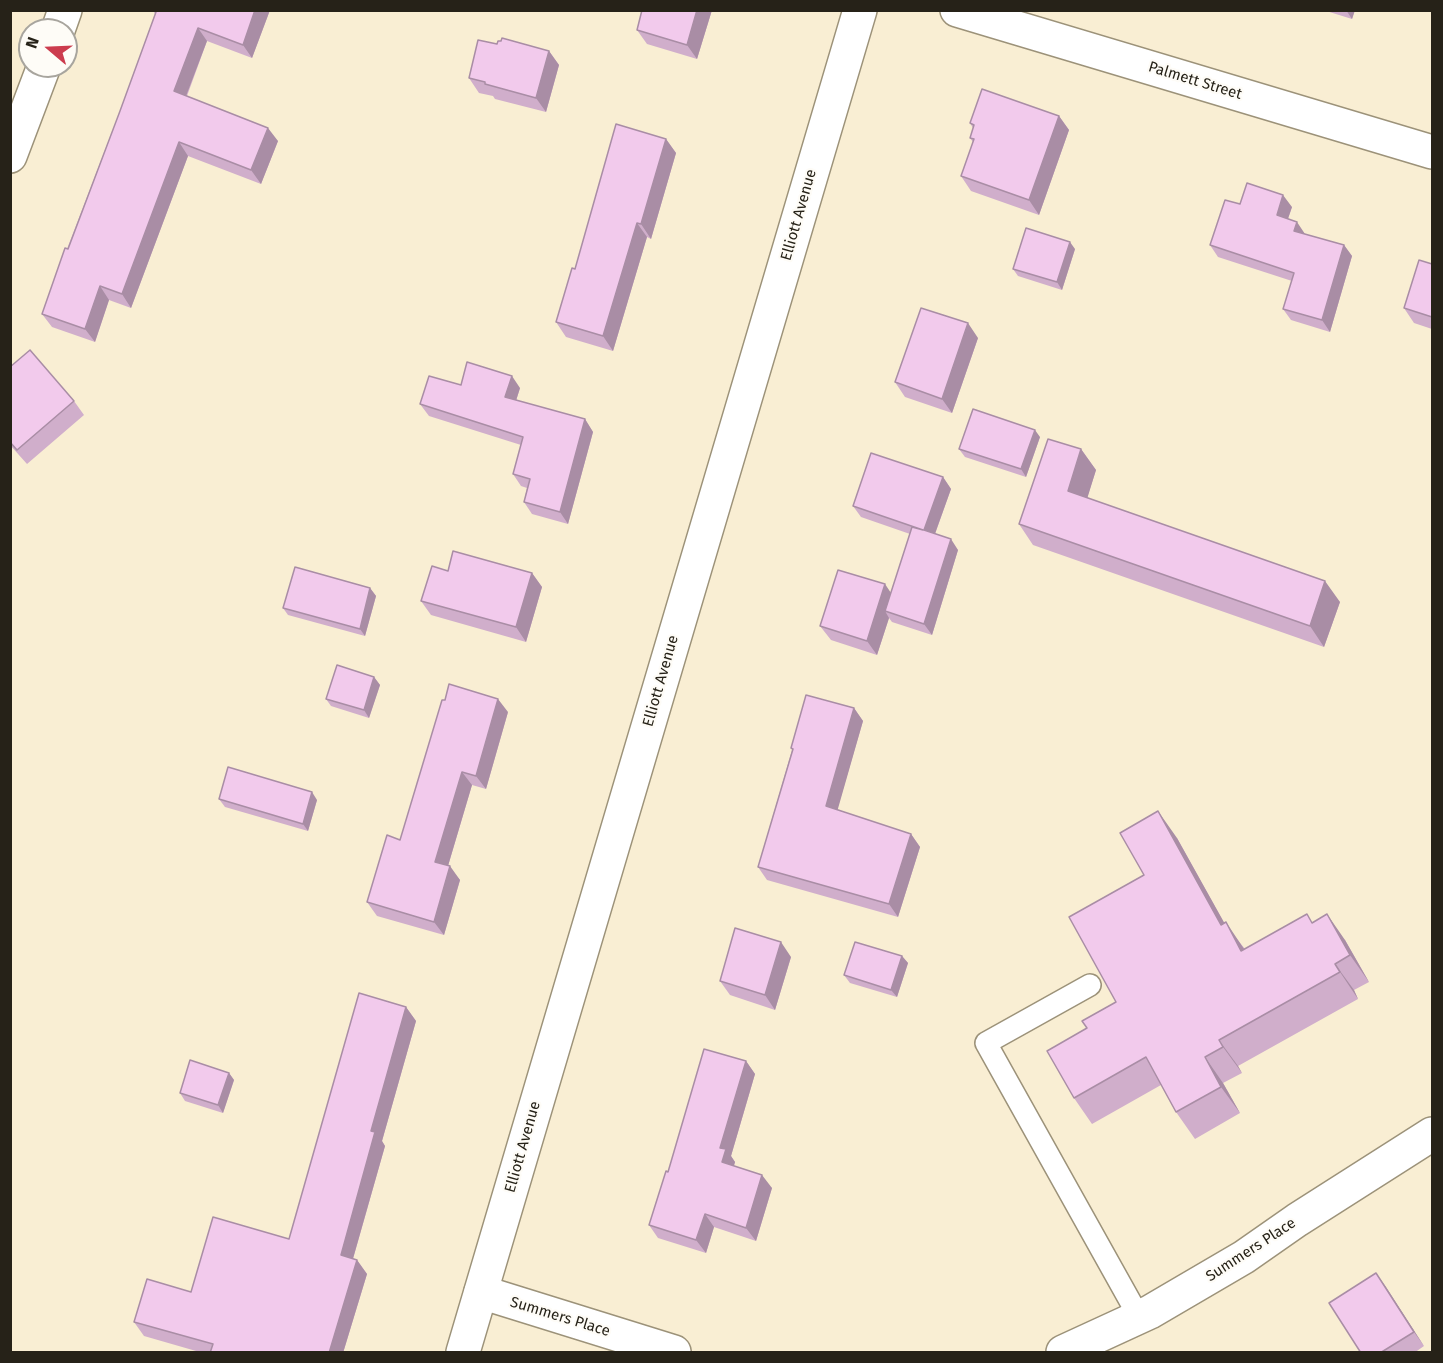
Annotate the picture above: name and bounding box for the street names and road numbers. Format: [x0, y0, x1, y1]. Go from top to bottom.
street label: Palmett Street [1146, 58, 1244, 104]
street label: Elliott Avenue [777, 167, 821, 263]
street label: Elliott Avenue [639, 633, 683, 729]
street label: Elliott Avenue [501, 1099, 545, 1195]
street label: Summers Place [1203, 1214, 1299, 1286]
street label: Summers Place [508, 1293, 612, 1341]

